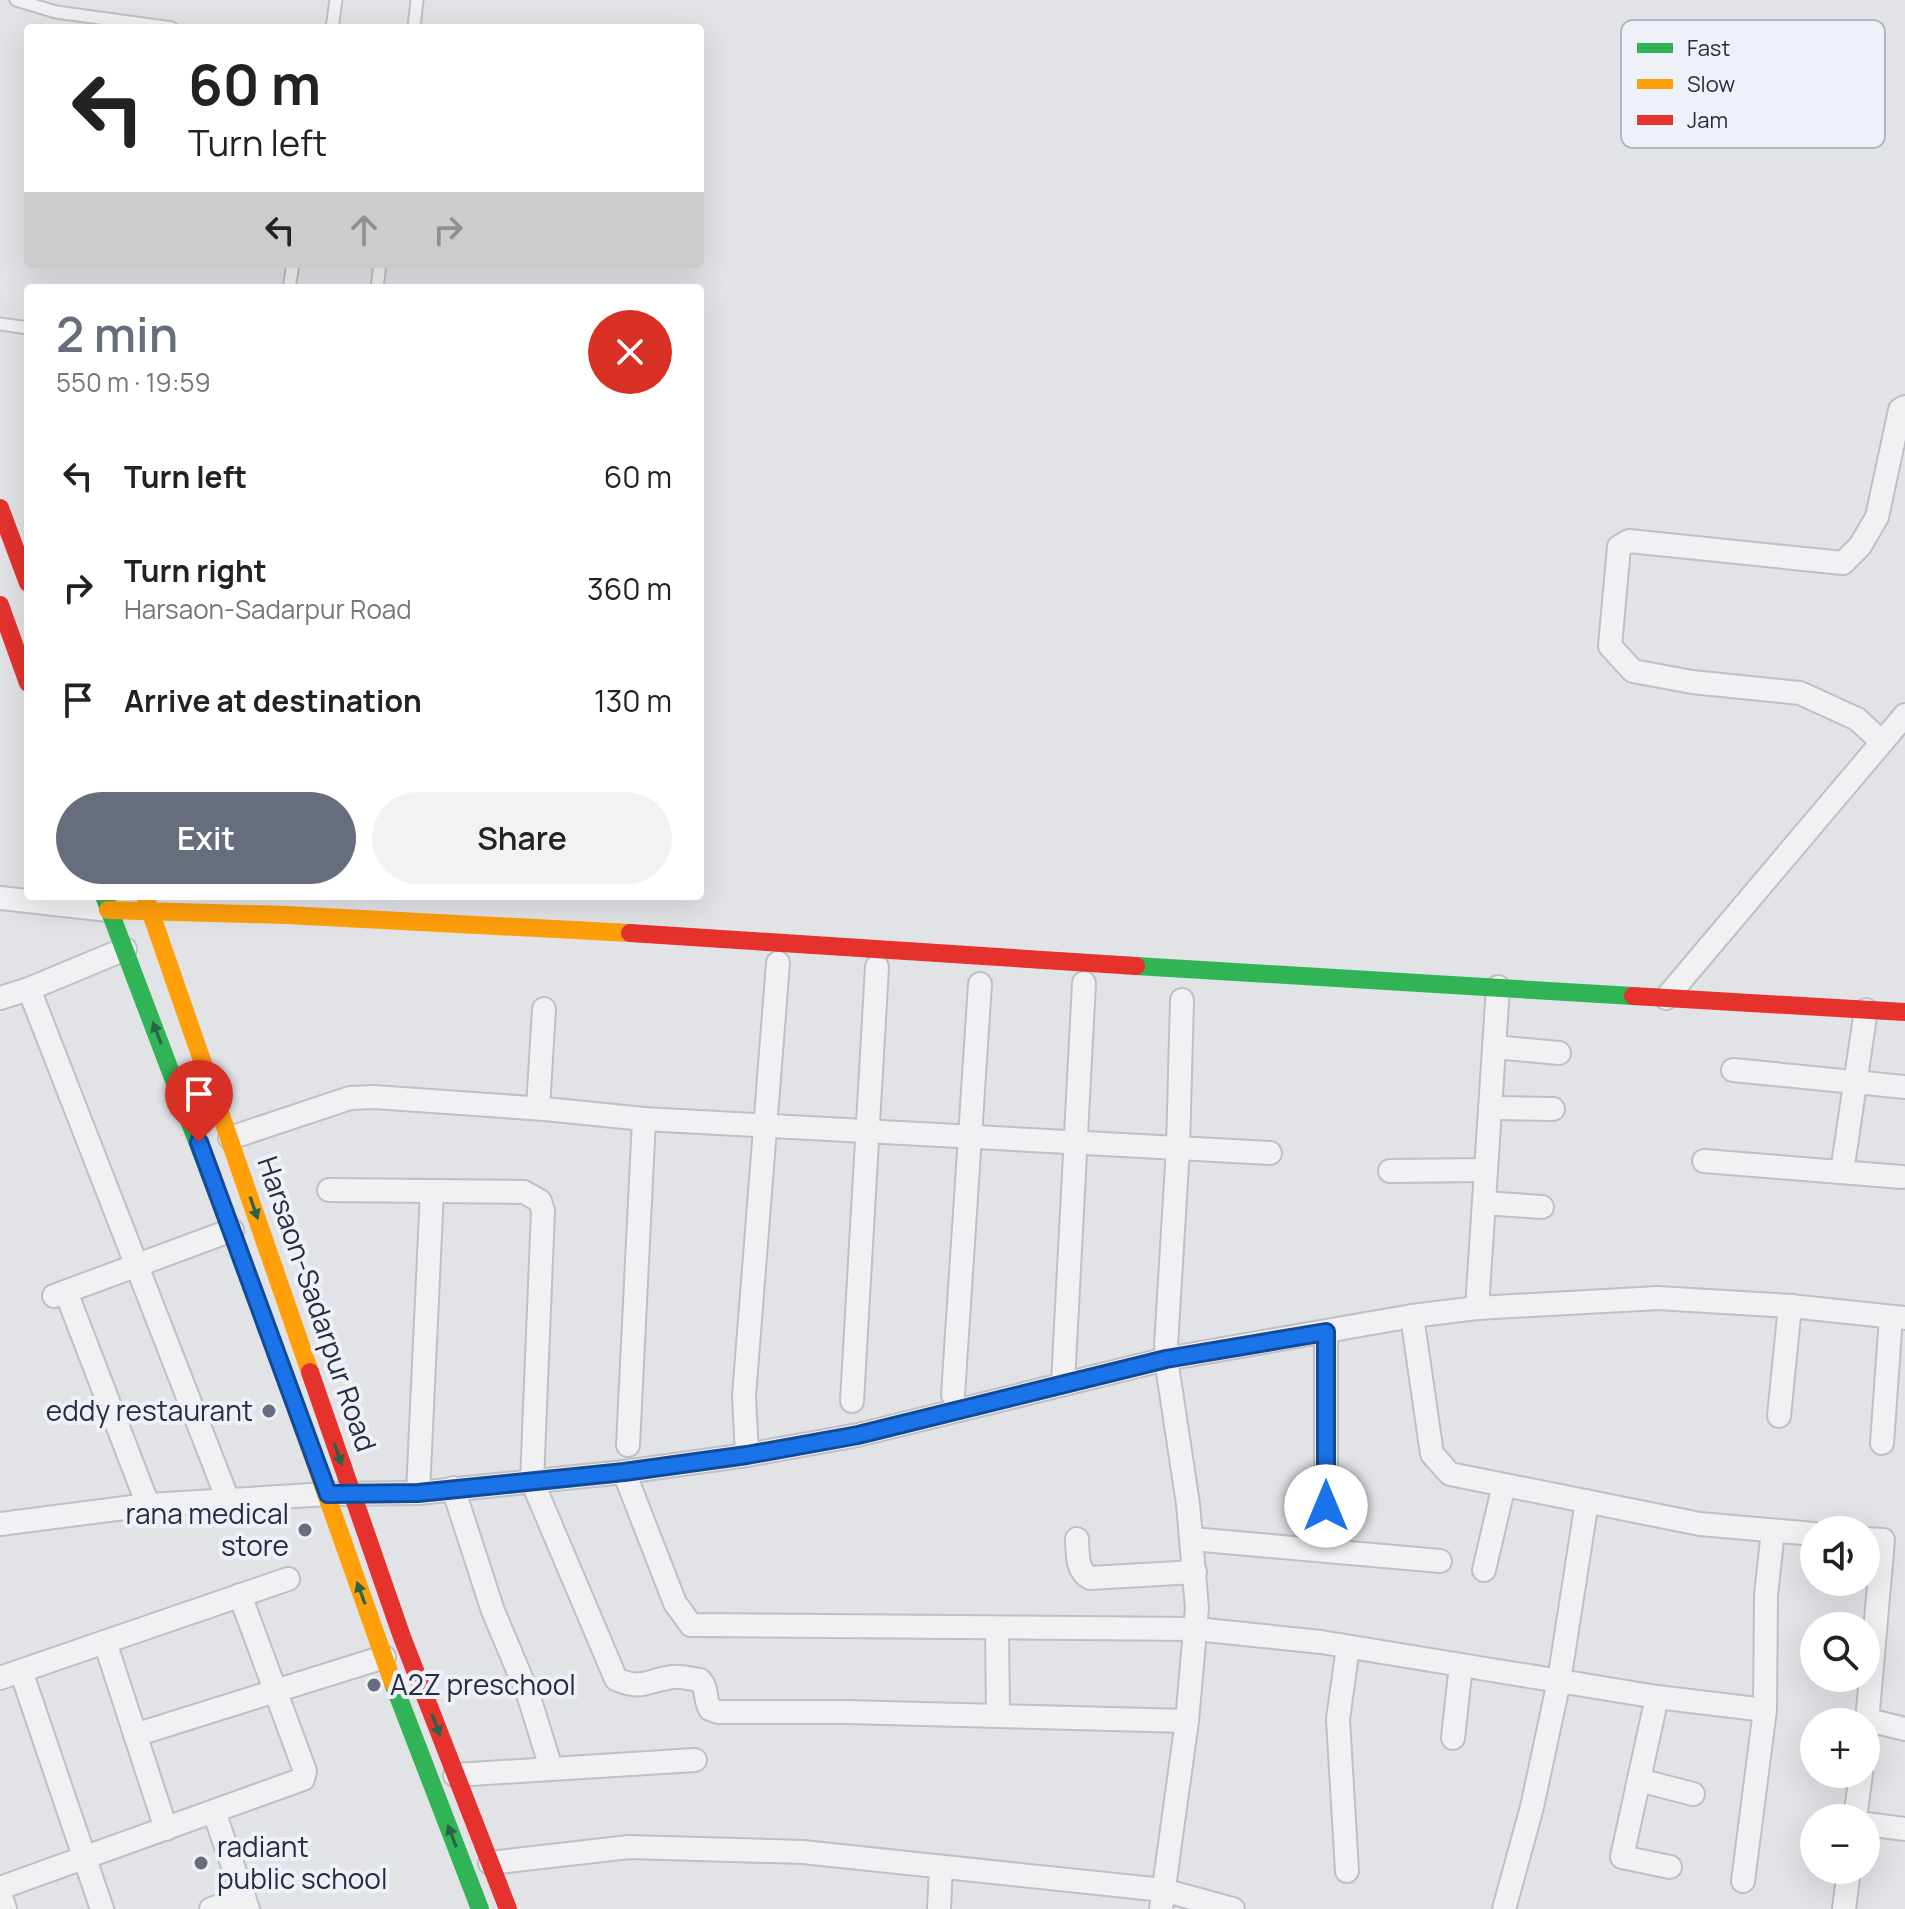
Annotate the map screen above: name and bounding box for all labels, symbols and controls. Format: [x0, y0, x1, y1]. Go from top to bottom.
legend [1621, 20, 1885, 148]
text: Fast [1687, 33, 1730, 63]
text: 60 m [188, 45, 321, 122]
icon: left [56, 56, 160, 160]
text: Slow [1687, 69, 1735, 99]
text: Jam [1687, 105, 1728, 135]
text: Turn left [188, 118, 327, 167]
icon: left [258, 208, 302, 252]
icon: ahead [342, 208, 386, 252]
icon: right [426, 208, 470, 252]
text: 2 min [56, 301, 178, 366]
button: close [588, 310, 672, 394]
text: 550 m · 19:59 [56, 364, 211, 400]
icon: left [56, 454, 100, 498]
text: Turn left [124, 456, 247, 497]
text: 60 m [604, 456, 672, 497]
text: Turn right [124, 550, 267, 591]
icon: right [56, 566, 100, 610]
text: 360 m [587, 568, 672, 609]
text: Harsaon-Sadarpur Road [124, 591, 412, 627]
icon: arrive [56, 678, 100, 722]
text: Arrive at destination [124, 680, 422, 721]
text: 130 m [594, 680, 672, 721]
button: Exit [56, 792, 356, 884]
button: Share [372, 792, 672, 884]
one-way arrow [150, 1021, 163, 1045]
pin [165, 1060, 233, 1142]
icon: arrive [177, 1072, 221, 1116]
street label: Harsaon-Sadarpur Road [250, 1151, 386, 1456]
one-way arrow [248, 1196, 260, 1220]
place label: eddy restaurant [46, 1391, 253, 1429]
marker: eddy restaurant [260, 1402, 278, 1420]
one-way arrow [333, 1442, 345, 1466]
position arrow [1284, 1464, 1368, 1548]
place label: rana medical store [125, 1494, 289, 1564]
map controls [1800, 1516, 1880, 1884]
button: sound [1800, 1516, 1880, 1596]
marker: rana medical store [296, 1521, 314, 1539]
one-way arrow [354, 1580, 367, 1604]
button: search [1800, 1612, 1880, 1692]
place label: A2Z preschool [390, 1665, 576, 1703]
marker: A2Z preschool [365, 1676, 383, 1694]
button: + [1800, 1708, 1880, 1788]
one-way arrow [430, 1713, 443, 1737]
button: − [1800, 1804, 1880, 1884]
one-way arrow [445, 1824, 458, 1848]
place label: radiant public school [217, 1827, 387, 1897]
marker: radiant public school [192, 1854, 210, 1872]

